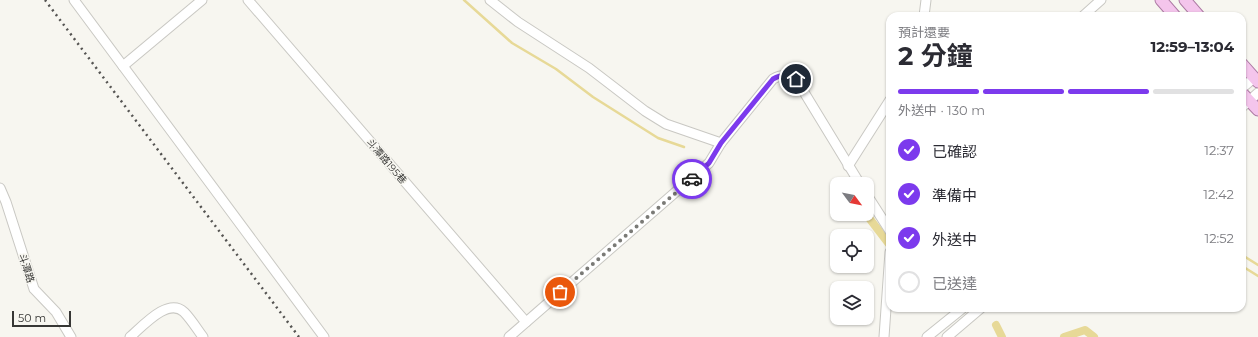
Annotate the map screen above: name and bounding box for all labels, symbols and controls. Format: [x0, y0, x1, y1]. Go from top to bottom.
text: 預計還要 [898, 24, 950, 40]
text: 12:59–13:04 [1150, 37, 1234, 56]
text: 2 分鐘 [898, 40, 973, 72]
pin [779, 62, 813, 96]
icon: home [785, 68, 807, 90]
text: 外送中 · 130 m [898, 102, 985, 118]
street label: 斗潭路195巷 [364, 136, 410, 186]
icon: check [898, 139, 920, 161]
text: 已確認 [932, 142, 977, 161]
text: 12:37 [1204, 142, 1234, 158]
courier [672, 159, 712, 199]
icon: car [681, 168, 703, 190]
north arrow [830, 177, 874, 221]
map controls [830, 177, 874, 325]
icon: check [898, 183, 920, 205]
text: 準備中 [932, 186, 977, 205]
text: 12:42 [1203, 186, 1234, 202]
icon: check [898, 227, 920, 249]
button: locate [830, 229, 874, 273]
text: 外送中 [932, 230, 977, 249]
text: 12:52 [1204, 230, 1234, 246]
street label: 斗潭路 [16, 252, 37, 284]
text: 已送達 [932, 274, 977, 293]
pin [543, 275, 577, 309]
icon: bag [549, 281, 571, 303]
button: layers [830, 281, 874, 325]
scale bar [12, 309, 71, 328]
text: 50 m [18, 311, 46, 325]

